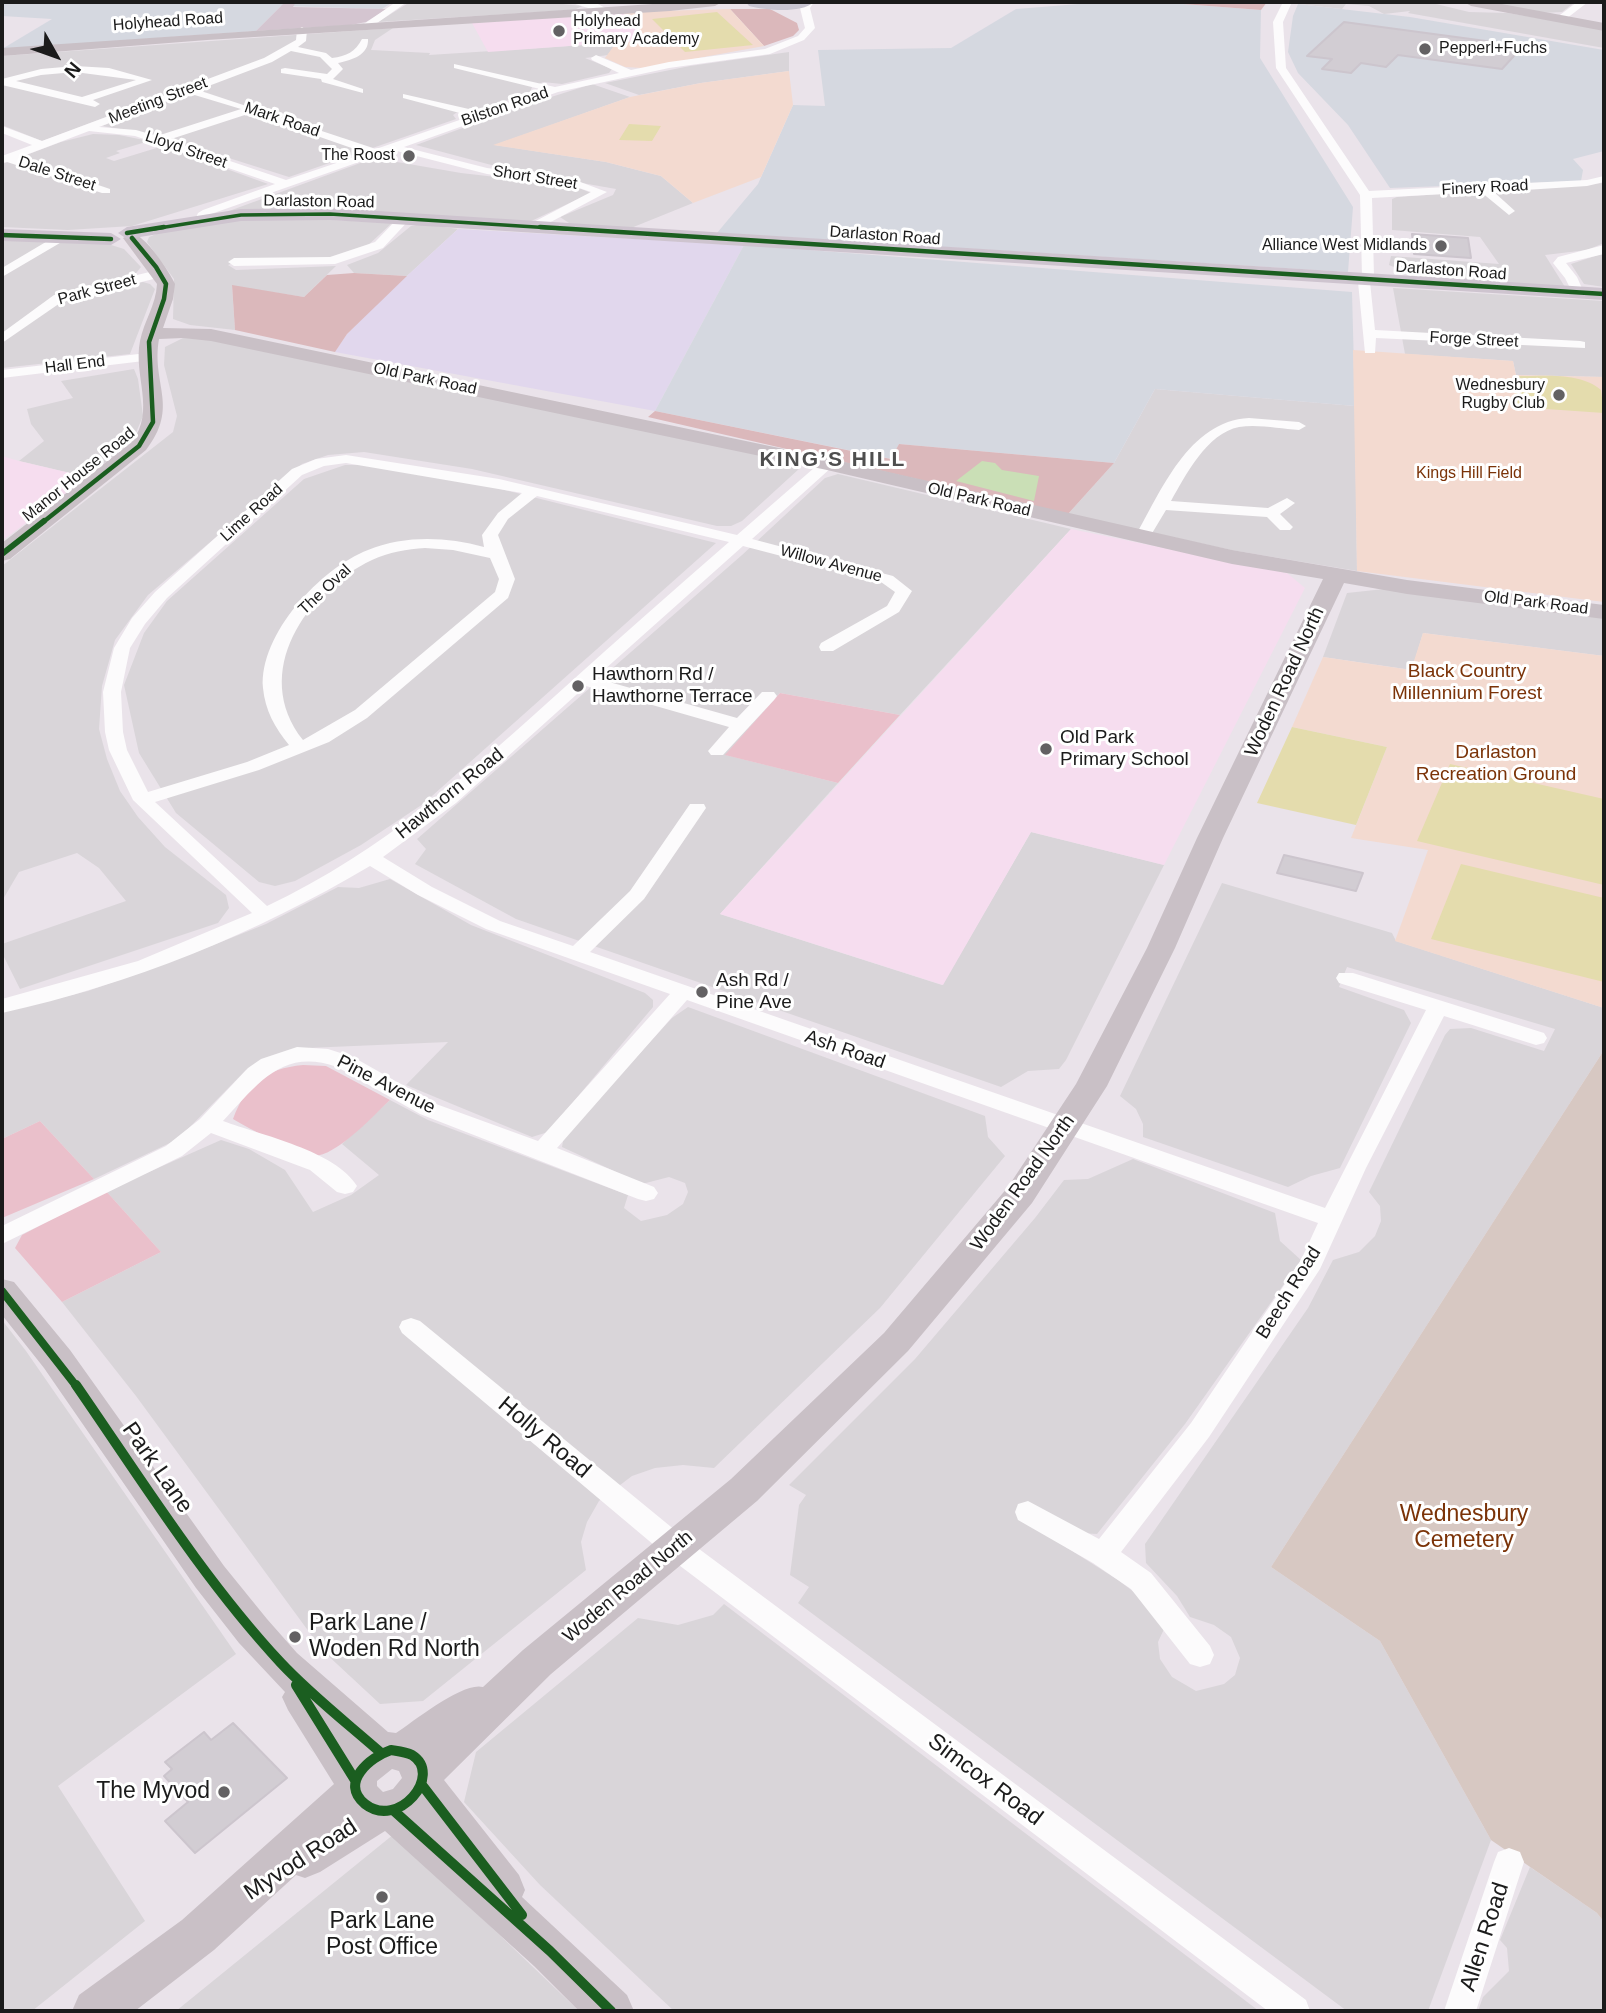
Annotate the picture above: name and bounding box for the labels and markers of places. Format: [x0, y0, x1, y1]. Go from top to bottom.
place label: Holyhead Primary Academy [573, 12, 699, 50]
marker: Holyhead Primary Academy [551, 23, 567, 39]
place label: Pepperl+Fuchs [1439, 39, 1547, 59]
marker: Pepperl+Fuchs [1417, 41, 1433, 57]
place label: The Roost [321, 146, 395, 166]
marker: The Roost [401, 148, 417, 164]
place label: Alliance West Midlands [1262, 236, 1427, 256]
marker: Alliance West Midlands [1433, 238, 1449, 254]
place label: Wednesbury Rugby Club [1455, 376, 1545, 414]
marker: Wednesbury Rugby Club [1551, 387, 1567, 403]
place label: Hawthorn Rd / Hawthorne Terrace [592, 664, 753, 708]
marker: Hawthorn Rd / Hawthorne Terrace [570, 678, 586, 694]
place label: Old Park Primary School [1060, 727, 1189, 771]
marker: Old Park Primary School [1038, 741, 1054, 757]
place label: Ash Rd / Pine Ave [716, 970, 792, 1014]
marker: Ash Rd / Pine Ave [694, 984, 710, 1000]
place label: Park Lane / Woden Rd North [309, 1610, 480, 1664]
marker: Park Lane / Woden Rd North [287, 1629, 303, 1645]
place label: The Myvod [96, 1778, 210, 1806]
marker: The Myvod [216, 1784, 232, 1800]
marker: Park Lane Post Office [374, 1889, 390, 1905]
place label: Park Lane Post Office [326, 1908, 438, 1962]

